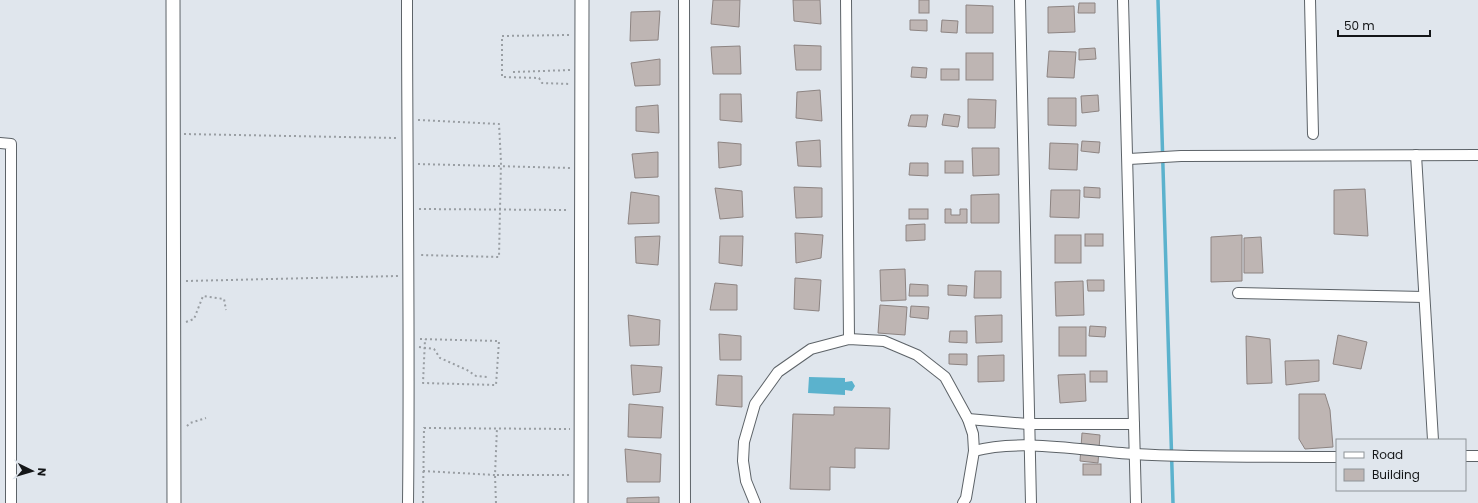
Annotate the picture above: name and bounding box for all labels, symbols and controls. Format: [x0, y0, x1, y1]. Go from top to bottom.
scale bar [1338, 12, 1430, 38]
text: 50 m [1344, 17, 1375, 34]
legend [1336, 439, 1466, 491]
text: Road [1372, 446, 1403, 463]
north arrow [12, 451, 52, 491]
text: Building [1372, 466, 1420, 483]
text: N [34, 467, 50, 477]

